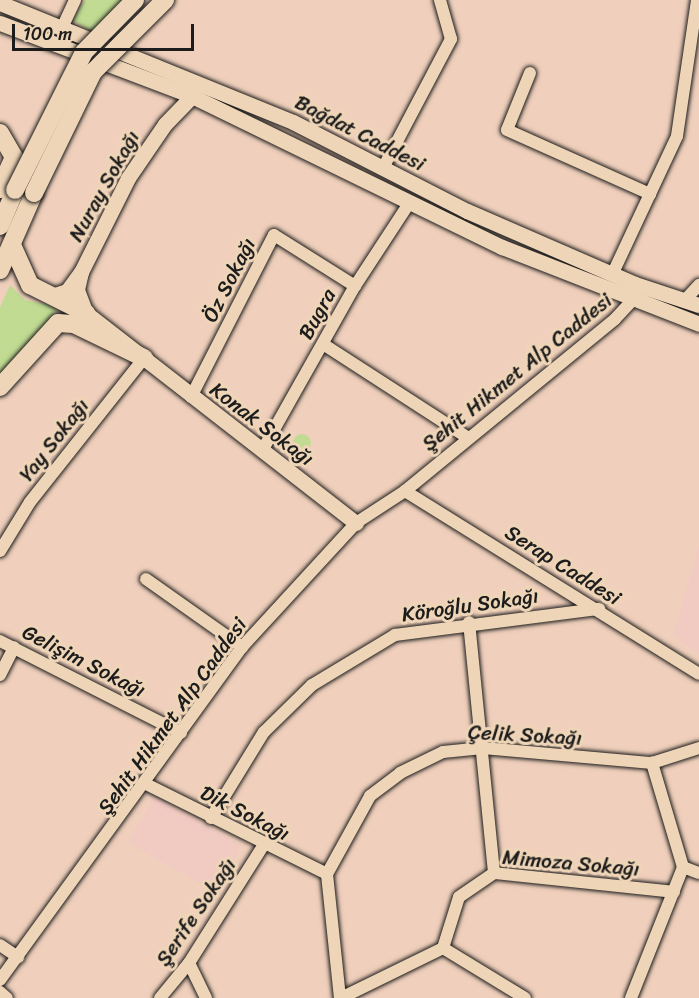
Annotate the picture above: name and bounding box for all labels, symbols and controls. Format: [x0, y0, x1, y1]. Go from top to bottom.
scale bar [15, 12, 196, 50]
text: 100 m [23, 18, 72, 50]
street label: Bağdat Caddesi [291, 90, 429, 176]
street label: Nuray Sokağı [63, 126, 145, 246]
street label: Öz Sokağı [197, 234, 261, 326]
street label: Bugra [293, 284, 341, 344]
street label: Şehit Hikmet Alp Caddesi [418, 288, 616, 456]
street label: Konak Sokağı [205, 377, 319, 471]
street label: Yay Sokağı [14, 394, 94, 486]
street label: Serap Caddesi [501, 520, 625, 610]
street label: Köroğlu Sokağı [400, 583, 540, 627]
street label: Şehit Hikmet Alp Caddesi [93, 613, 251, 819]
street label: Gelişim Sokağı [18, 619, 150, 703]
street label: Çelik Sokağı [467, 719, 583, 751]
street label: Dik Sokağı [196, 780, 294, 846]
street label: Mimoza Sokağı [501, 844, 641, 882]
street label: Şerife Sokağı [151, 853, 241, 971]

